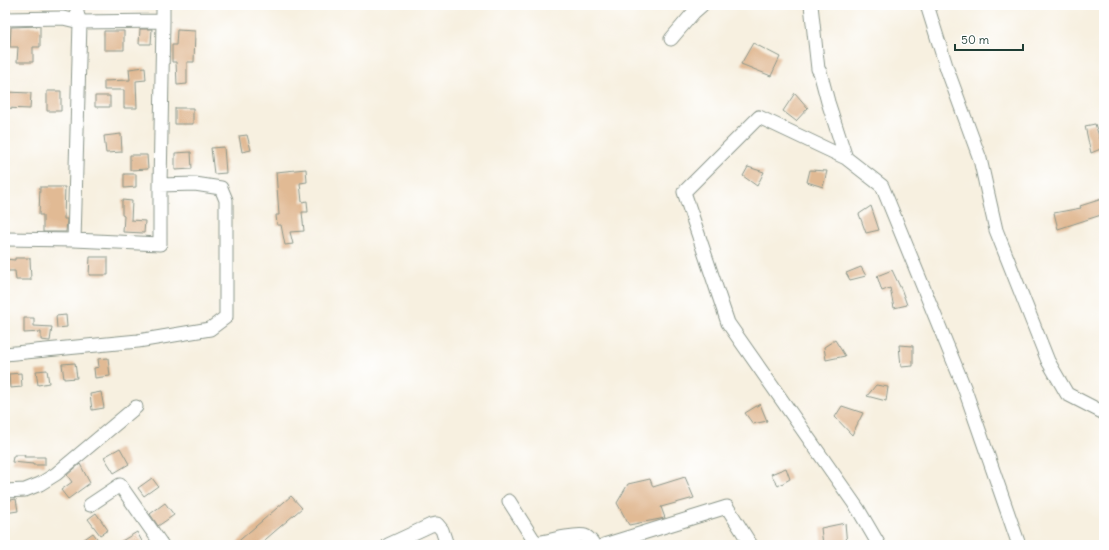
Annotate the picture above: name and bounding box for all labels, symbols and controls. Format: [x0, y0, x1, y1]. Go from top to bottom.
scale bar [955, 26, 1023, 52]
text: 50 m [961, 32, 990, 47]

